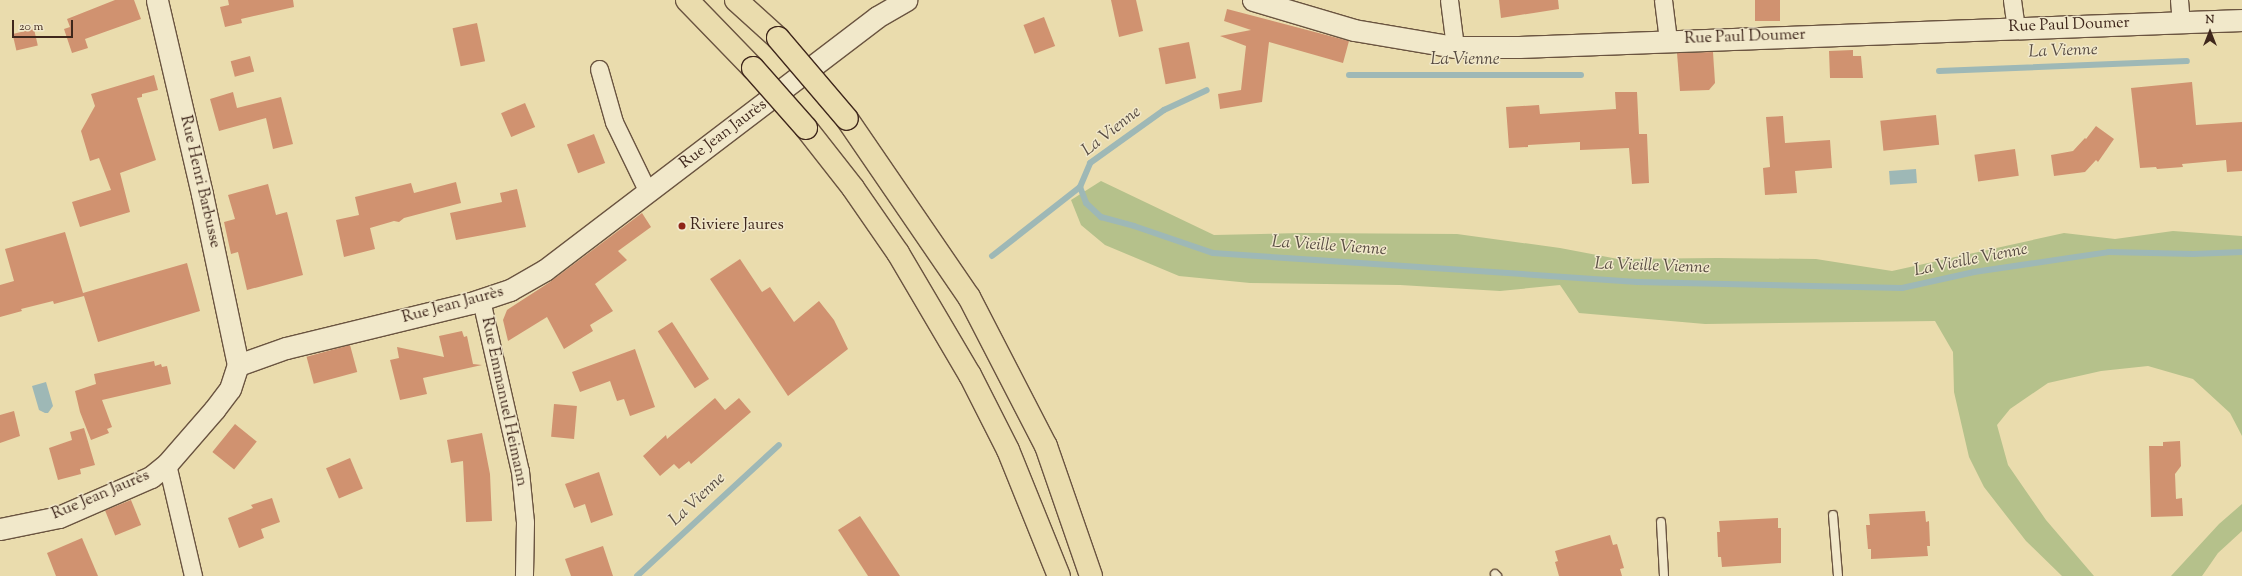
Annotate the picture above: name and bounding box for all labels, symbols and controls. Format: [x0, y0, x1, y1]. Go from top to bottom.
scale bar [14, 12, 75, 38]
north arrow [2190, 12, 2230, 52]
text: N [2206, 12, 2214, 28]
street label: Rue Paul Doumer [2008, 14, 2130, 38]
text: 20 m [19, 18, 43, 36]
street label: Rue Paul Doumer [1684, 26, 1806, 50]
water label: La Vienne [2028, 41, 2098, 63]
water label: La Vienne [1430, 51, 1500, 71]
street label: Rue Jean Jaurès [677, 96, 771, 174]
water label: La Vienne [1078, 103, 1146, 161]
street label: Rue Henri Barbusse [174, 114, 224, 250]
place label: Riviere Jaures [690, 216, 784, 236]
marker: Riviere Jaures [677, 221, 687, 231]
water label: La Vieille Vienne [1271, 233, 1387, 261]
water label: La Vieille Vienne [1912, 240, 2030, 282]
water label: La Vieille Vienne [1594, 255, 1710, 279]
street label: Rue Jean Jaurès [400, 283, 506, 329]
street label: Rue Emmanuel Heimann [476, 316, 530, 488]
street label: Rue Jean Jaurès [49, 467, 153, 525]
water label: La Vienne [666, 469, 730, 531]

